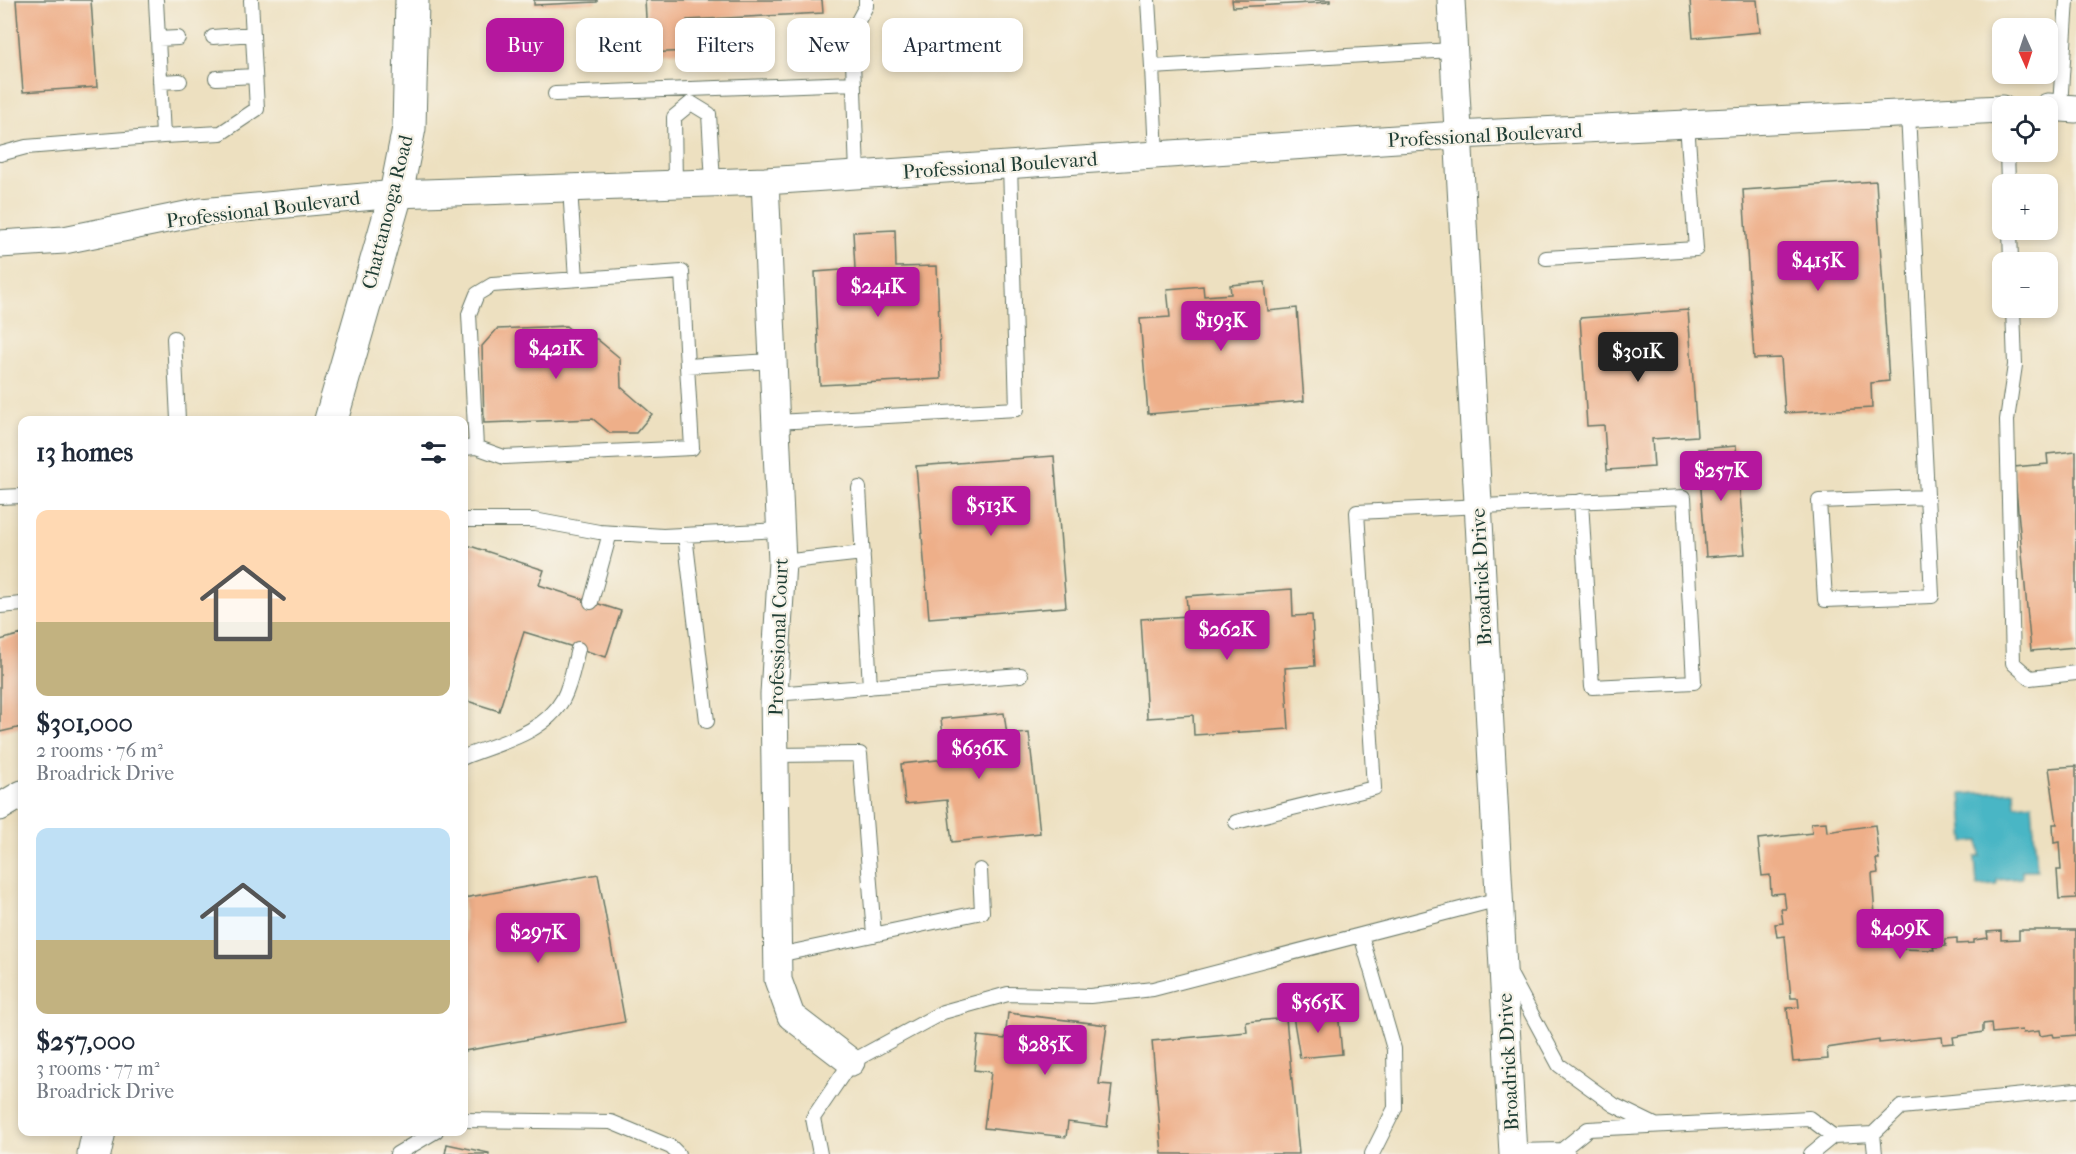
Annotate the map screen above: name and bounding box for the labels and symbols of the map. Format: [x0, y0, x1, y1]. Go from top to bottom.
north arrow [1992, 18, 2058, 84]
street label: Professional Boulevard [1387, 119, 1584, 152]
street label: Chattanooga Road [357, 132, 418, 292]
street label: Professional Boulevard [902, 147, 1099, 184]
street label: Professional Boulevard [165, 186, 363, 233]
pin: $415K [1776, 241, 1860, 292]
pin: $241K [836, 267, 920, 318]
pin: $193K [1179, 301, 1263, 352]
pin: $421K [514, 329, 598, 380]
pin: $301K [1596, 332, 1680, 383]
pin: $257K [1679, 451, 1763, 502]
pin: $513K [949, 486, 1033, 537]
street label: Broadrick Drive [1466, 507, 1497, 647]
street label: Professional Court [764, 557, 793, 717]
pin: $262K [1185, 610, 1269, 661]
pin: $636K [937, 729, 1021, 780]
pin: $409K [1858, 909, 1942, 960]
pin: $297K [496, 913, 580, 964]
pin: $565K [1276, 983, 1360, 1034]
street label: Broadrick Drive [1493, 992, 1524, 1132]
pin: $285K [1003, 1025, 1087, 1076]

